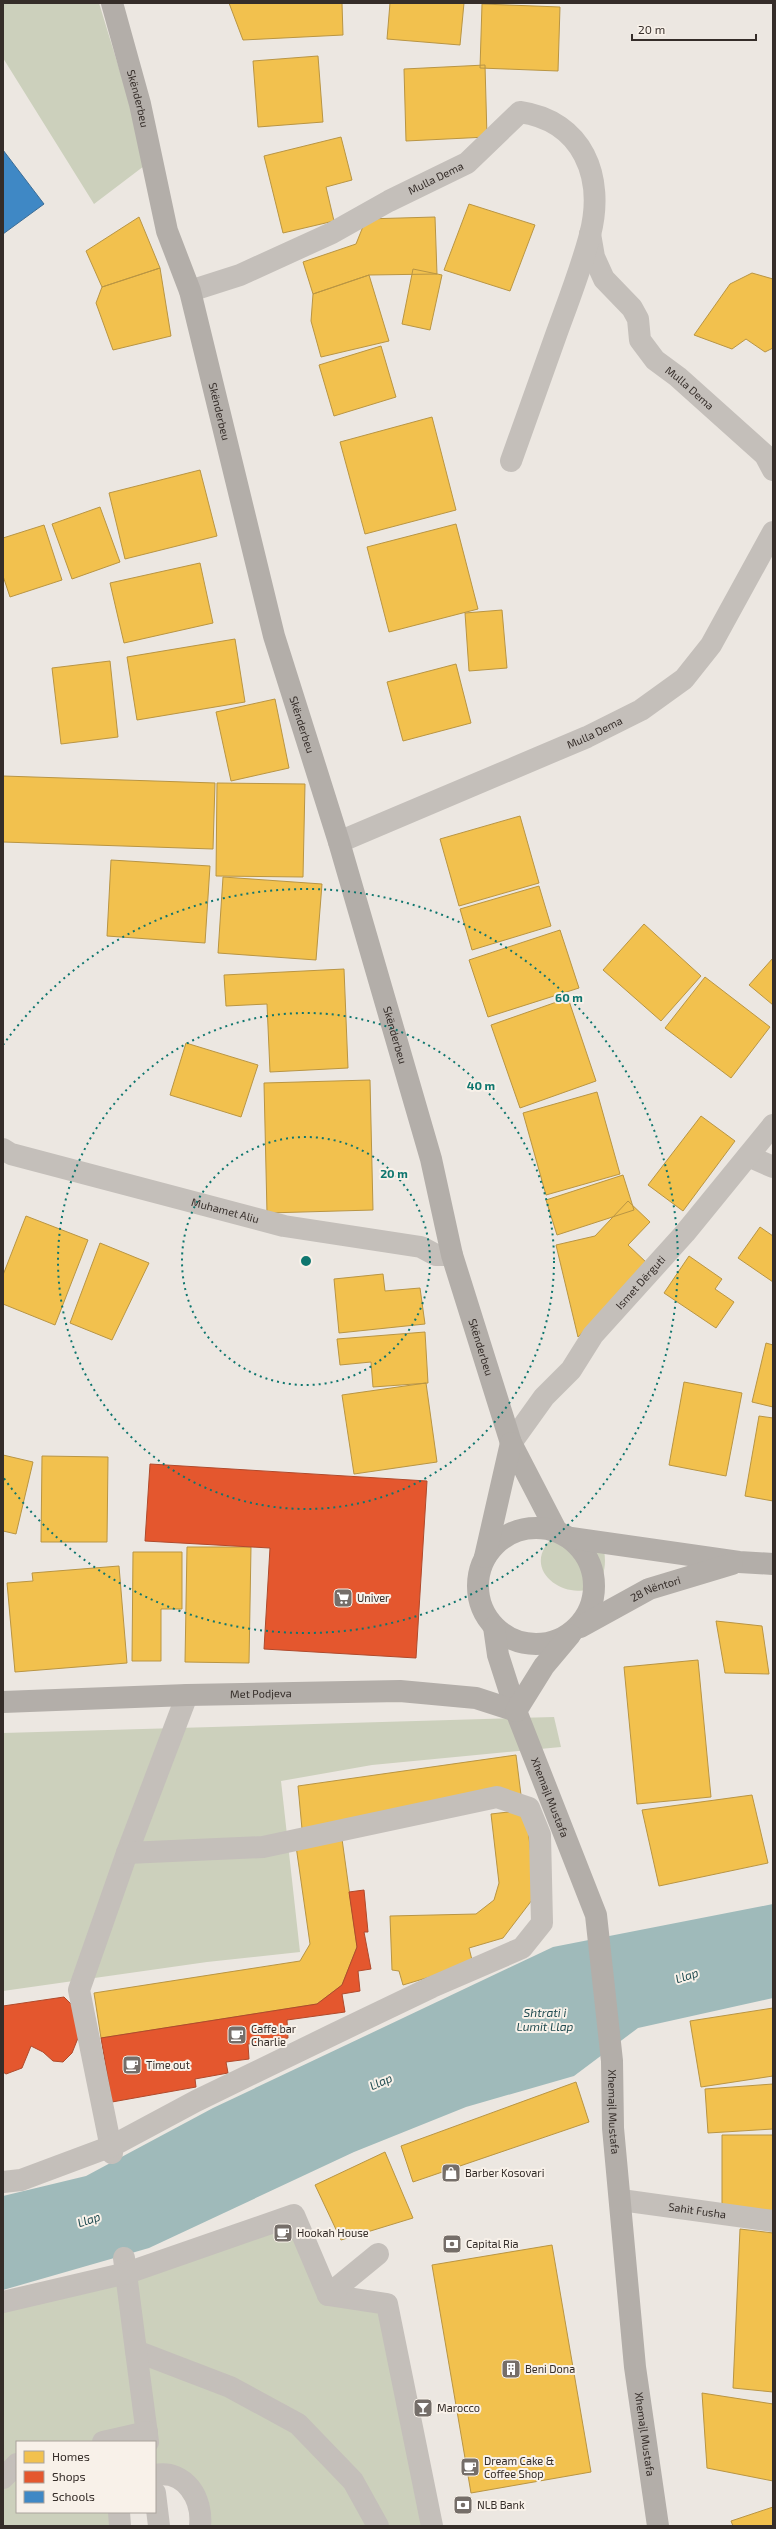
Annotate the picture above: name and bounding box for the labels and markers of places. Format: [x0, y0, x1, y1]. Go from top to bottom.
centre of rings [299, 1254, 313, 1268]
supermarket icon: Univer [332, 1587, 354, 1609]
place label: Univer [357, 1591, 390, 1604]
place label: Caffe bar Charlie [251, 2022, 297, 2048]
cafe icon: Caffe bar Charlie [226, 2024, 248, 2046]
cafe icon: Time out [121, 2054, 143, 2076]
place label: Time out [146, 2058, 190, 2071]
shop icon: Barber Kosovari [440, 2162, 462, 2184]
place label: Barber Kosovari [465, 2166, 544, 2179]
cafe icon: Hookah House [272, 2222, 294, 2244]
place label: Hookah House [297, 2226, 369, 2239]
bank icon: Capital Ria [441, 2233, 463, 2255]
place label: Capital Ria [466, 2237, 519, 2250]
building icon: Beni Dona [500, 2358, 522, 2380]
place label: Beni Dona [525, 2362, 575, 2375]
bar icon: Marocco [412, 2397, 434, 2419]
place label: Marocco [437, 2401, 480, 2414]
place label: Dream Cake & Coffee Shop [484, 2454, 554, 2480]
cafe icon: Dream Cake & Coffee Shop [459, 2456, 481, 2478]
bank icon: NLB Bank [452, 2494, 474, 2516]
place label: NLB Bank [477, 2498, 525, 2511]

